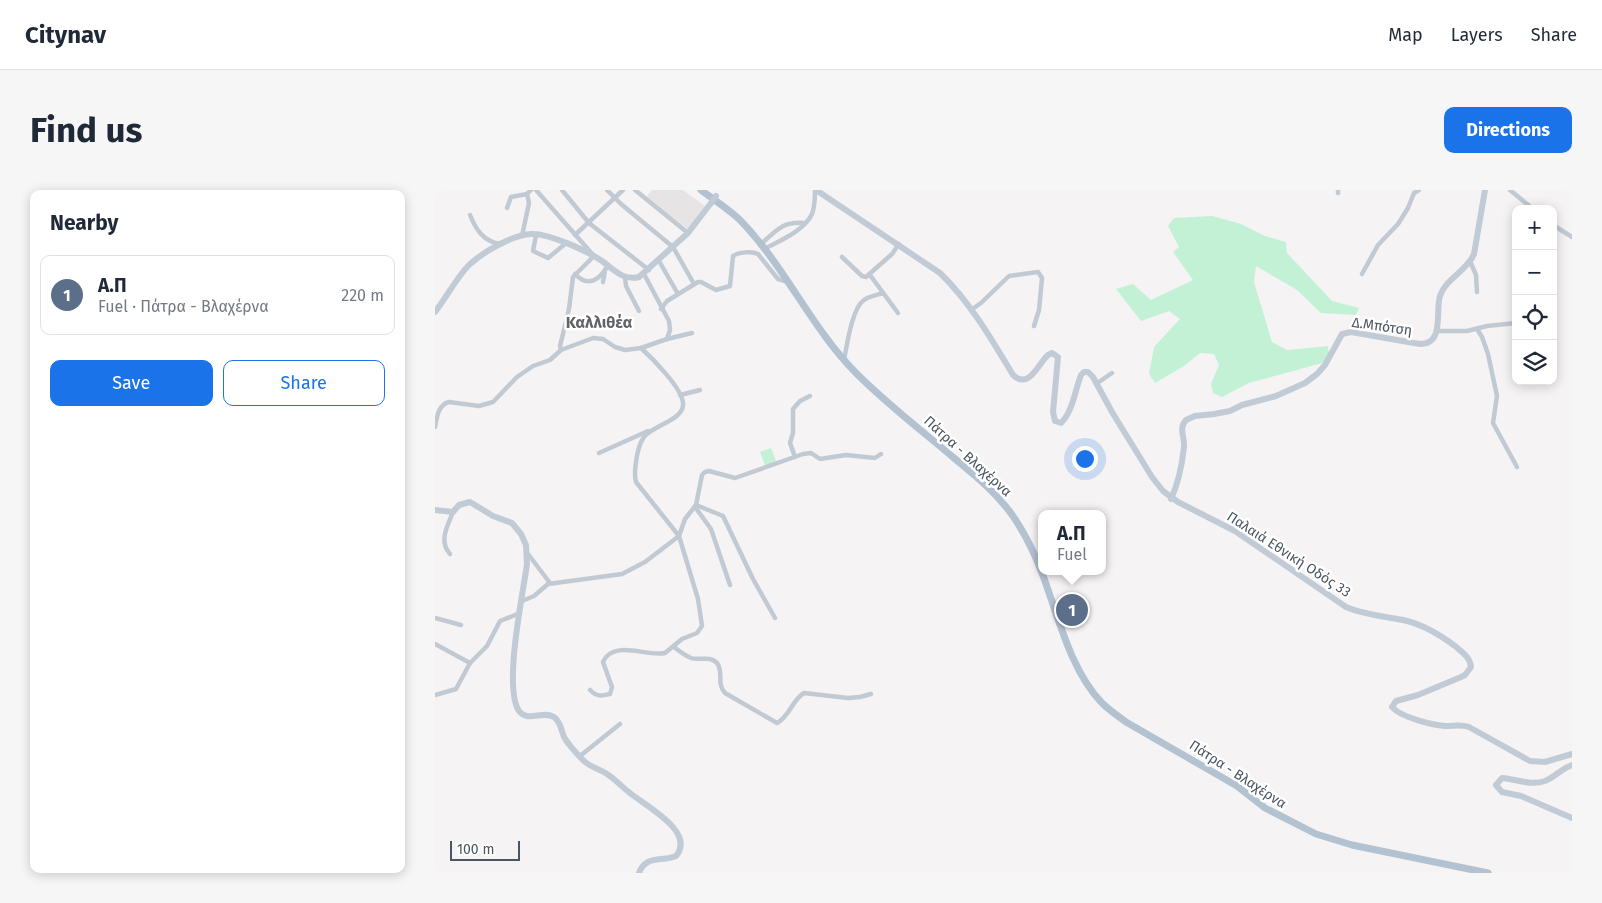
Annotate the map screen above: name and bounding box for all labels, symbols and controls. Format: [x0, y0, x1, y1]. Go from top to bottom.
text: Citynav [25, 21, 106, 49]
text: Map [1388, 24, 1423, 46]
text: Layers [1451, 24, 1503, 46]
text: Share [1531, 24, 1577, 46]
button: Directions [1444, 107, 1572, 153]
text: Find us [30, 109, 142, 151]
map controls [1512, 205, 1557, 385]
button: + [1512, 205, 1557, 250]
text: Nearby [50, 210, 118, 236]
button: − [1512, 250, 1557, 295]
text: Α.Π [98, 274, 127, 297]
text: 1 [63, 286, 71, 305]
text: 220 m [341, 286, 384, 305]
button: locate [1512, 295, 1557, 340]
text: Fuel · Πάτρα - Βλαχέρνα [98, 297, 269, 316]
district label: Καλλιθέα [566, 313, 633, 332]
street label: Δ.Μπότση [1351, 314, 1413, 339]
button: layers [1512, 340, 1557, 385]
button: Save [50, 360, 213, 406]
button: Share [223, 360, 385, 406]
street label: Πάτρα - Βλαχέρνα [920, 412, 1015, 500]
your location [1072, 446, 1098, 472]
street label: Παλαιά Εθνική Οδός 33 [1224, 508, 1354, 601]
popup [1038, 510, 1106, 575]
text: Α.Π [1057, 522, 1086, 545]
text: Fuel [1057, 545, 1087, 564]
pin: 1 [1056, 591, 1088, 629]
street label: Πάτρα - Βλαχέρνα [1186, 737, 1289, 812]
scale bar [450, 838, 520, 861]
text: 100 m [457, 841, 494, 858]

